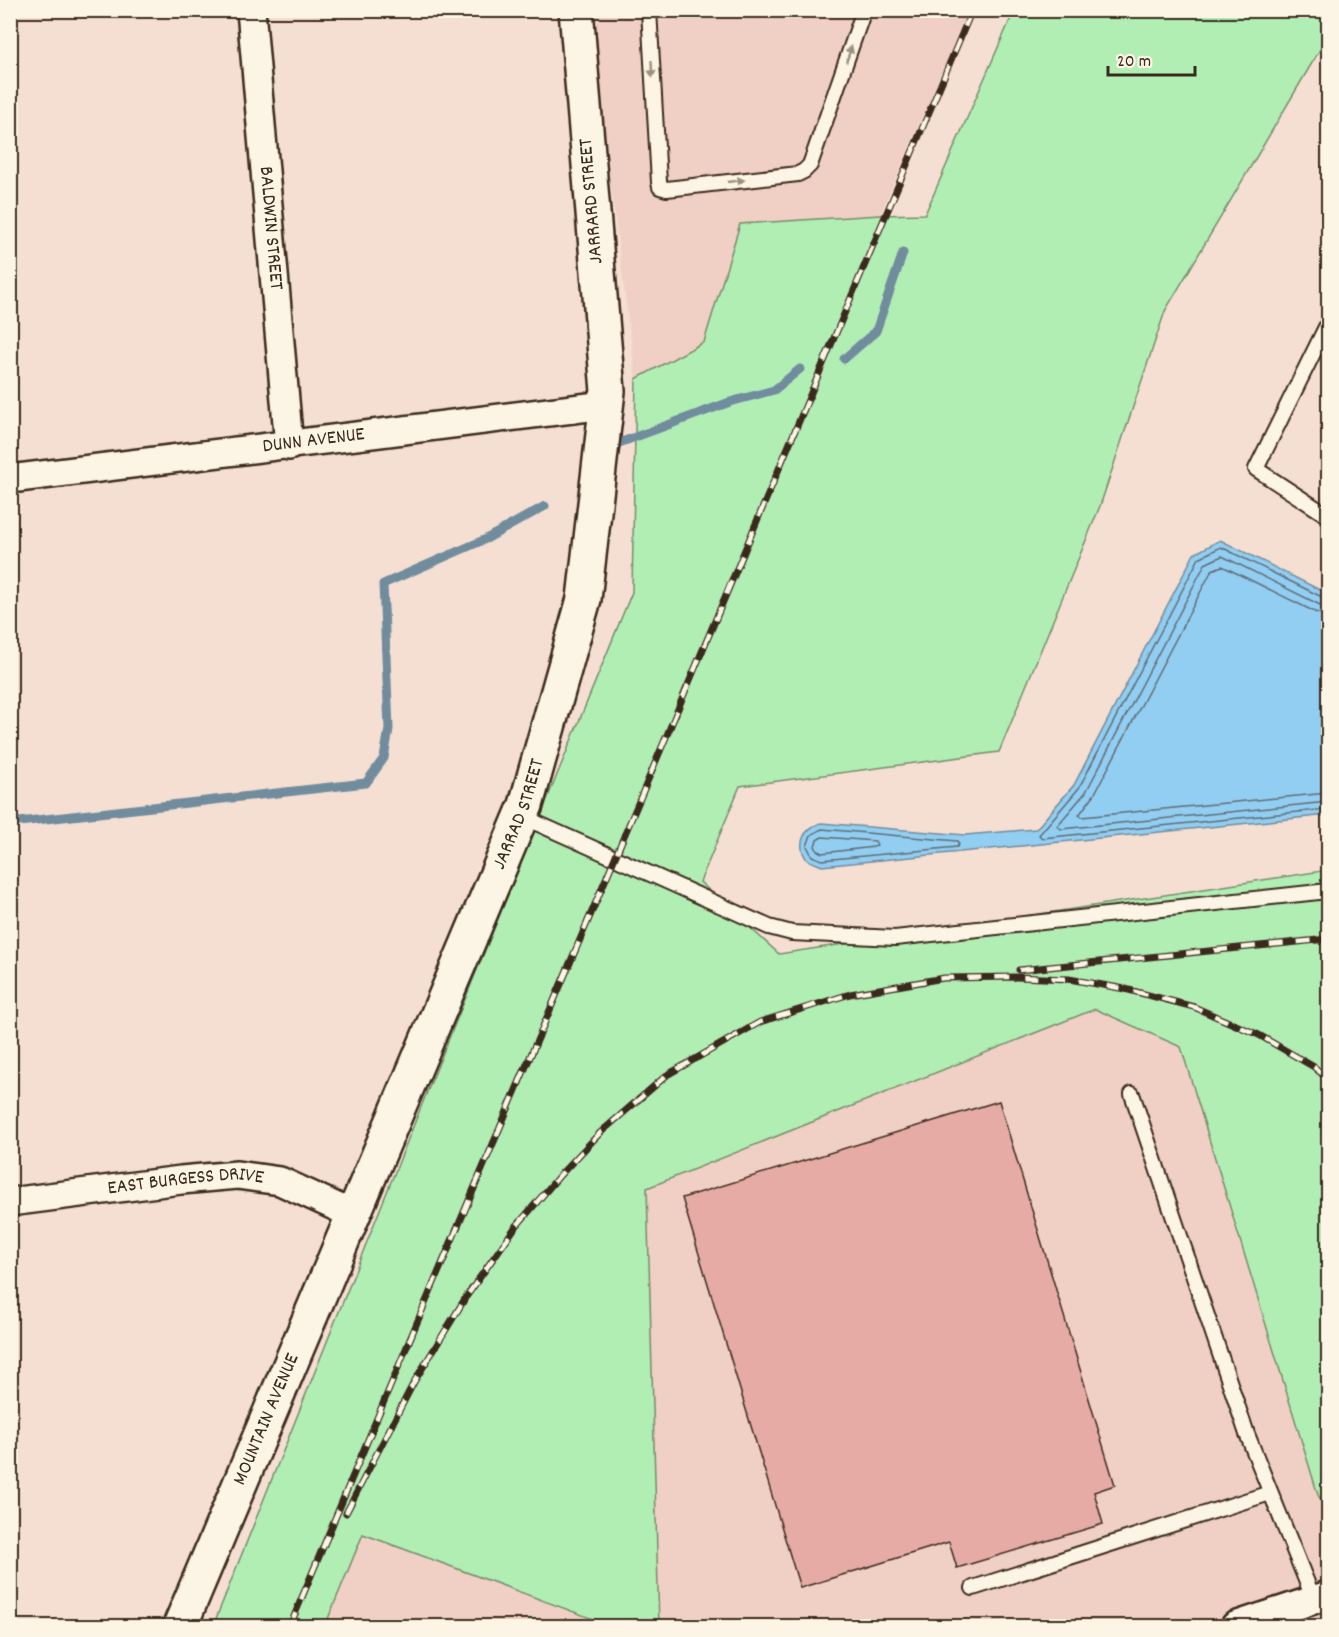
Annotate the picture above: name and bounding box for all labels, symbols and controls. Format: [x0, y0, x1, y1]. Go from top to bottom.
scale bar [1108, 39, 1195, 77]
one-way arrow [844, 44, 854, 62]
text: 20 m [1117, 50, 1151, 75]
one-way arrow [648, 59, 657, 78]
street label: JARRARD STREET [573, 137, 611, 265]
street label: BALDWIN STREET [251, 165, 289, 291]
one-way arrow [727, 176, 746, 186]
street label: DUNN AVENUE [261, 421, 366, 461]
street label: JARRAD STREET [486, 756, 552, 874]
street label: EAST BURGESS DRIVE [106, 1161, 265, 1203]
street label: MOUNTAIN AVENUE [227, 1349, 307, 1490]

